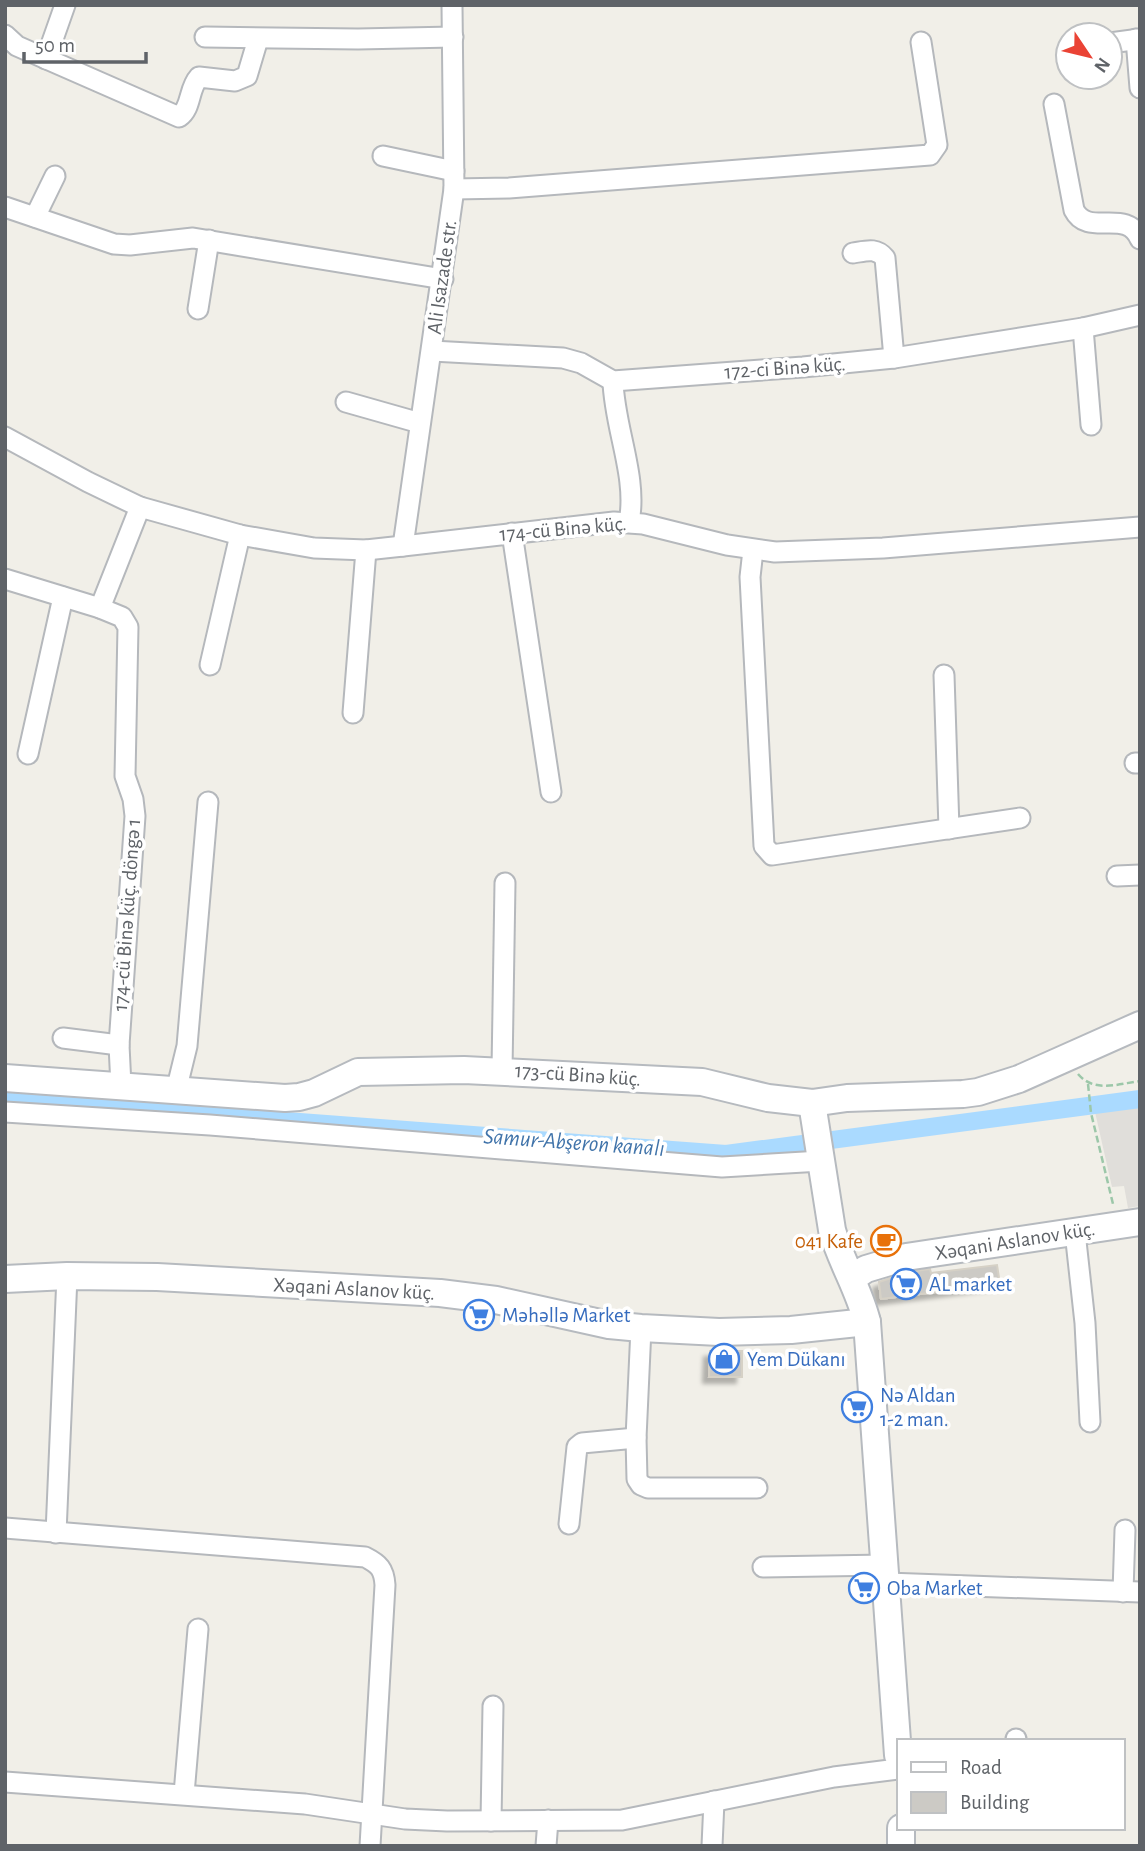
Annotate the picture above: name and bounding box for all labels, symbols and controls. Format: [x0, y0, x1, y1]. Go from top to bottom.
scale bar [24, 21, 147, 65]
north arrow [1054, 21, 1124, 91]
text: 50 m [35, 35, 75, 56]
text: N [1090, 54, 1113, 76]
street label: Ali Isazade str. [424, 218, 460, 336]
street label: 172-ci Binə küç. [724, 353, 846, 383]
street label: 174-cü Binə küç. [499, 513, 627, 545]
street label: 174-cü Binə küç. döngə 1 [110, 818, 144, 1012]
street label: 173-cü Binə küç. [514, 1060, 642, 1090]
water label: Samur-Abşeron kanalı [483, 1125, 665, 1161]
street label: Xəqani Aslanov küç. [933, 1218, 1097, 1264]
cafe icon: 041 Kafe [869, 1224, 903, 1258]
place label: 041 Kafe [795, 1231, 863, 1252]
supermarket icon: AL market [889, 1267, 923, 1301]
street label: Xəqani Aslanov küç. [273, 1274, 435, 1304]
place label: AL market [929, 1274, 1012, 1295]
supermarket icon: Məhəllə Market [462, 1298, 496, 1332]
place label: Məhəllə Market [502, 1305, 631, 1326]
shop icon: Yem Dükanı [707, 1342, 741, 1376]
place label: Yem Dükanı [747, 1349, 846, 1370]
place label: Nə Aldan 1-2 man. [880, 1385, 956, 1430]
supermarket icon: Nə Aldan 1-2 man. [840, 1390, 874, 1424]
supermarket icon: Oba Market [847, 1571, 881, 1605]
place label: Oba Market [887, 1578, 983, 1599]
legend [897, 1739, 1124, 1830]
text: Road [960, 1757, 1002, 1778]
text: Building [960, 1792, 1030, 1813]

